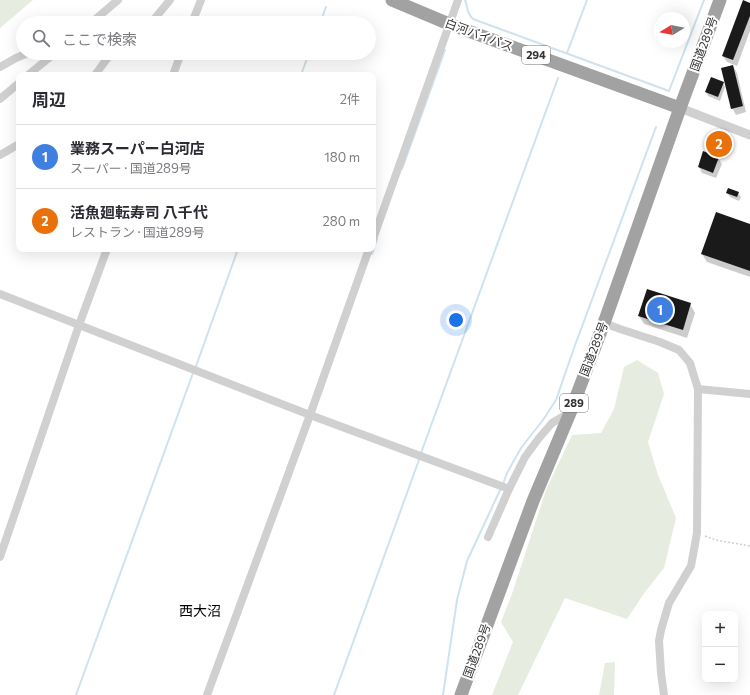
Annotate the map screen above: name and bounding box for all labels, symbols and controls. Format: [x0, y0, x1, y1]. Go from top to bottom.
north arrow [654, 12, 690, 48]
street label: 国道289号 [687, 14, 719, 73]
street label: 白河バイパス [443, 15, 515, 53]
search box [16, 16, 376, 60]
icon: search [30, 27, 52, 49]
text: ここで検索 [62, 30, 137, 48]
road number: 294 [522, 46, 550, 64]
text: 周辺 [32, 89, 66, 110]
text: 2件 [340, 91, 360, 107]
pin: 2 [706, 129, 732, 159]
text: 業務スーパー白河店 [70, 139, 205, 157]
text: 1 [42, 149, 48, 165]
text: 180 m [324, 149, 360, 165]
text: スーパー · 国道289号 [70, 160, 192, 176]
text: 活魚廻転寿司 八千代 [70, 203, 208, 221]
text: 2 [41, 213, 49, 229]
text: 280 m [323, 213, 360, 229]
text: レストラン · 国道289号 [70, 224, 205, 240]
pin: 1 [647, 295, 673, 325]
your location [446, 310, 466, 330]
street label: 国道289号 [576, 319, 610, 378]
road number: 289 [560, 394, 588, 412]
district label: 西大沼 [179, 602, 221, 619]
map controls [702, 611, 738, 683]
button: + [702, 611, 738, 647]
street label: 国道289号 [460, 621, 492, 680]
button: − [702, 647, 738, 683]

